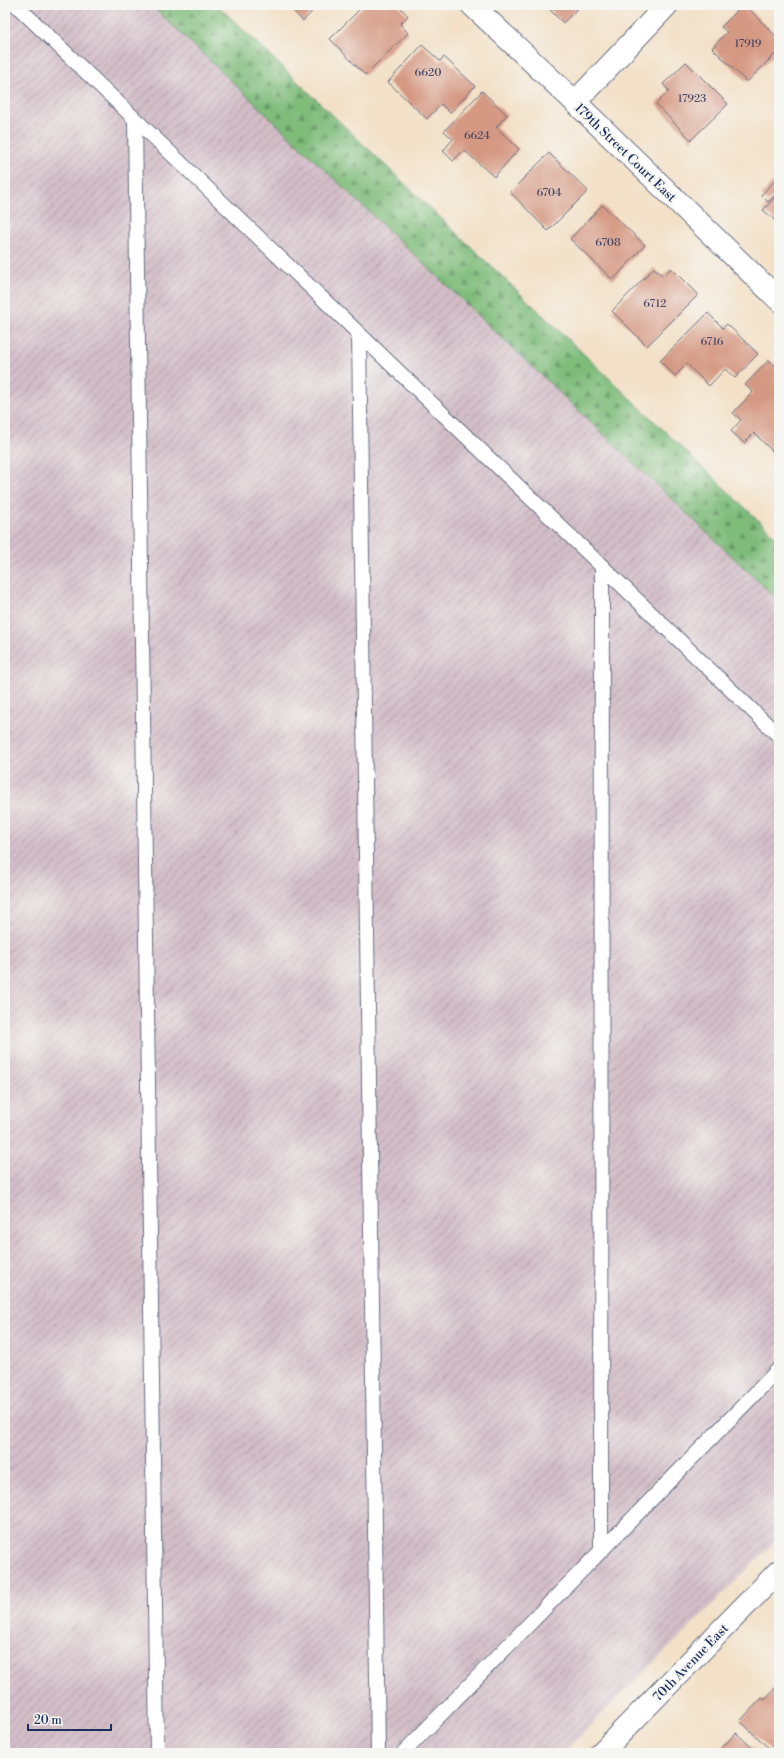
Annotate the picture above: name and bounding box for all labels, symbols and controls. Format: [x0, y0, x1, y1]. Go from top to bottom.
house number: 17919 [735, 37, 762, 51]
house number: 6620 [415, 66, 441, 80]
house number: 17923 [678, 92, 706, 106]
street label: 179th Street Court East [571, 100, 680, 206]
house number: 6624 [464, 129, 491, 143]
house number: 6704 [536, 186, 562, 200]
house number: 6708 [595, 236, 621, 250]
house number: 6712 [643, 297, 667, 311]
house number: 6716 [700, 335, 724, 349]
street label: 70th Avenue East [650, 1620, 732, 1705]
scale bar [28, 1706, 111, 1732]
text: 20 m [34, 1713, 62, 1728]

